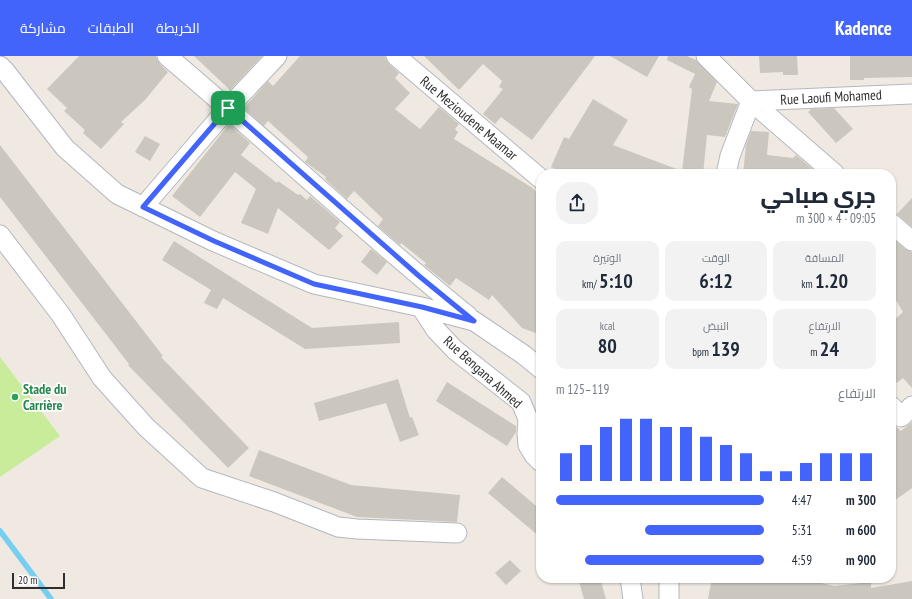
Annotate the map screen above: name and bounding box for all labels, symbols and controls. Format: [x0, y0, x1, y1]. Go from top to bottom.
text: Kadence [835, 16, 892, 40]
text: مشاركة [20, 19, 66, 37]
text: الطبقات [88, 19, 134, 37]
text: الخريطة [156, 19, 200, 37]
street label: Rue Mezioudene Maamar [417, 72, 522, 164]
street label: Rue Laoufi Mohamed [780, 85, 882, 109]
pin [211, 91, 245, 125]
icon: arrive [217, 97, 239, 119]
text: جري صباحي [761, 181, 876, 209]
button: share [556, 182, 598, 224]
text: 09:05 · 4 × 300 m [796, 210, 876, 227]
text: الوتيرة [593, 251, 621, 265]
text: الوقت [702, 251, 730, 265]
text: المسافة [805, 251, 844, 265]
text: 5:10 [599, 268, 633, 294]
text: 6:12 [699, 268, 733, 294]
text: 1.20 [815, 268, 848, 294]
text: /km [582, 277, 599, 291]
text: km [801, 277, 815, 291]
text: kcal [600, 319, 615, 333]
text: النبض [703, 319, 729, 333]
text: الارتفاع [809, 319, 841, 333]
street label: Rue Bengana Ahmed [440, 332, 526, 412]
text: 80 [598, 333, 617, 359]
text: 139 [711, 336, 740, 362]
text: 24 [820, 336, 839, 362]
text: bpm [692, 345, 711, 359]
text: m [810, 345, 820, 359]
place label: Stade du Carrière [23, 380, 67, 414]
text: 119–125 m [556, 381, 609, 398]
text: الارتفاع [838, 385, 876, 402]
marker: Stade du Carrière [10, 392, 20, 402]
text: 4:47 [792, 492, 812, 509]
text: 300 m [846, 492, 876, 509]
text: 5:31 [792, 522, 812, 539]
text: 600 m [846, 522, 876, 539]
text: 4:59 [792, 552, 812, 569]
text: 900 m [846, 552, 876, 569]
scale bar [12, 571, 65, 590]
text: 20 m [18, 573, 37, 587]

